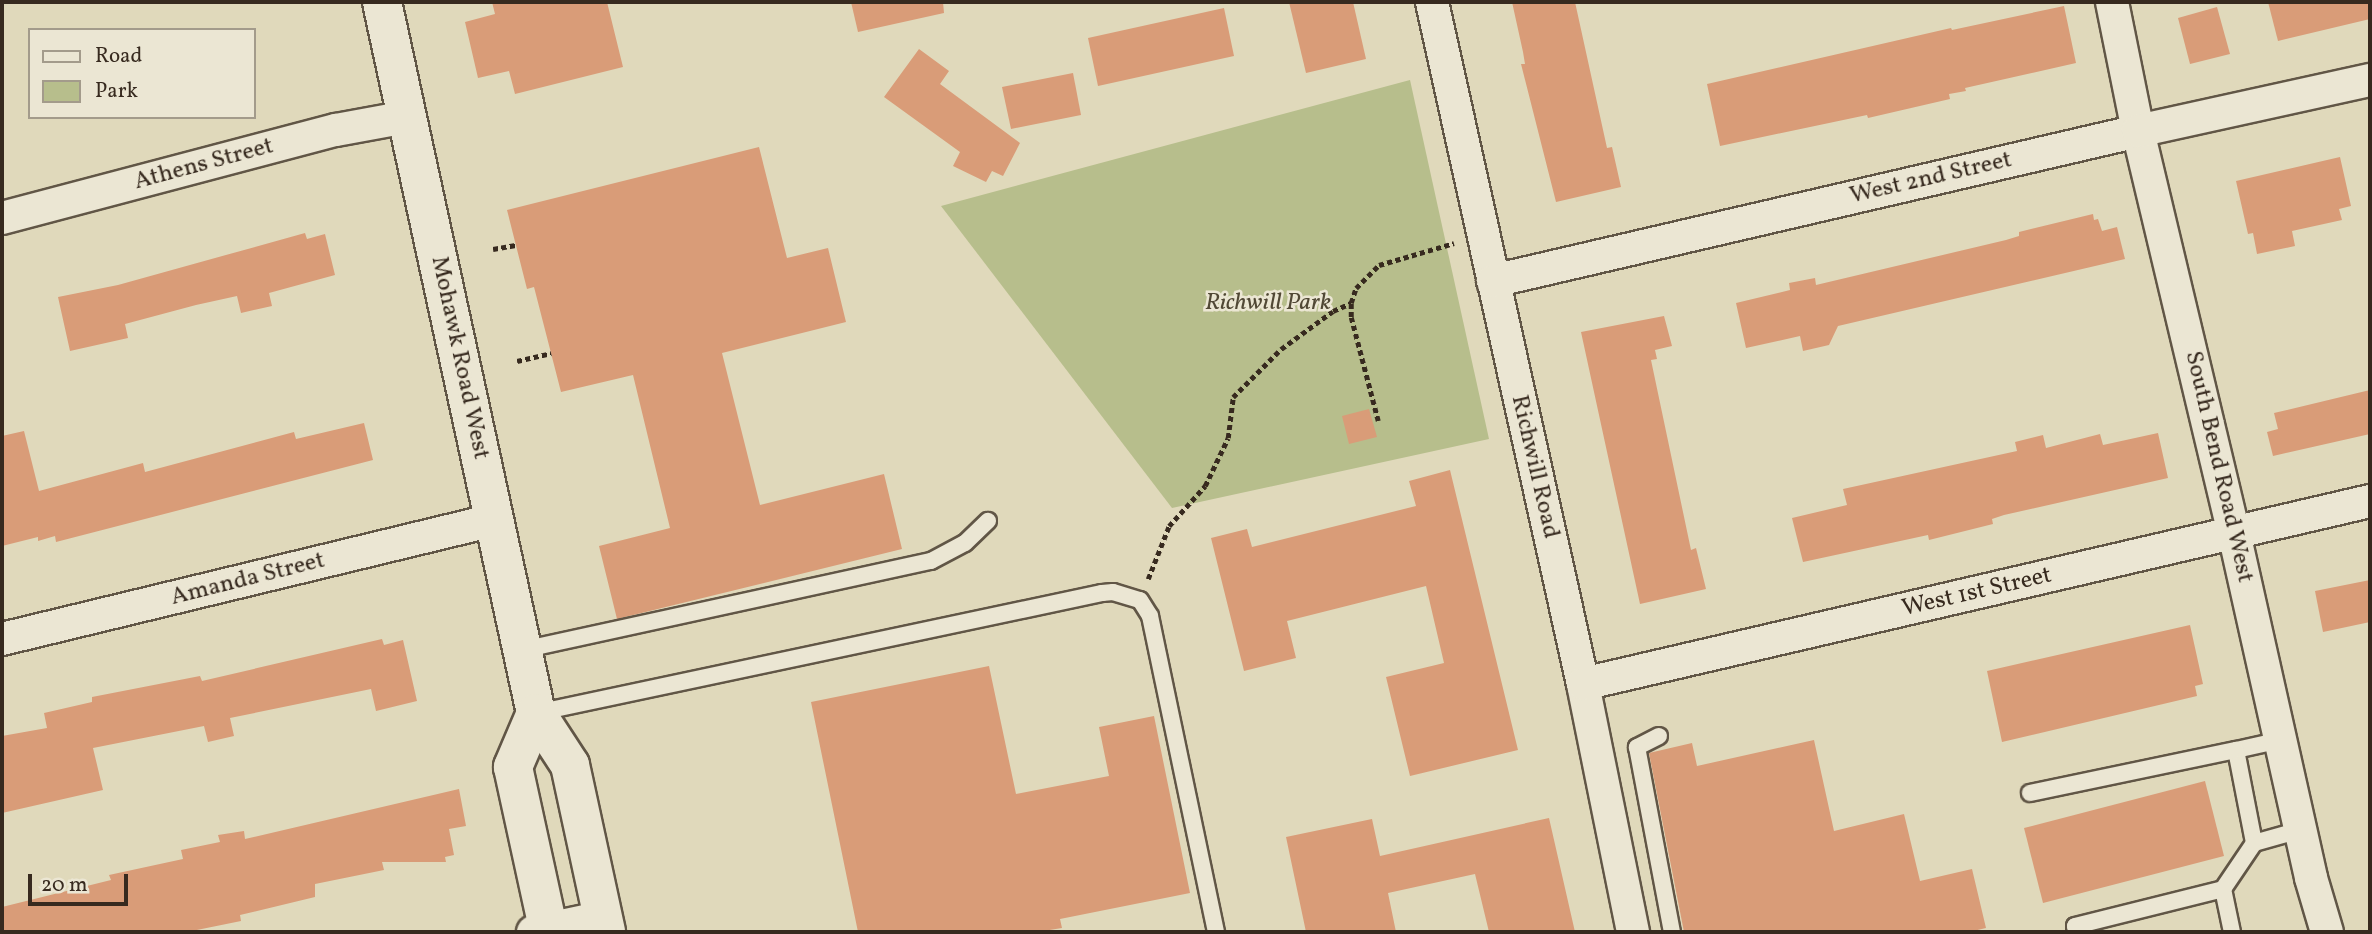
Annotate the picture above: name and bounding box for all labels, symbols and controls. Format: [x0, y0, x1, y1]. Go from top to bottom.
legend [28, 28, 256, 119]
text: Road [95, 42, 142, 71]
text: Park [95, 77, 138, 106]
street label: Athens Street [131, 133, 277, 197]
street label: West 2nd Street [1847, 146, 2015, 212]
street label: Mohawk Road West [423, 253, 495, 463]
park label: Richwill Park [1205, 290, 1331, 318]
street label: South Bend Road West [2177, 348, 2259, 586]
street label: Richwill Road [1504, 393, 1564, 541]
street label: Amanda Street [168, 547, 328, 613]
street label: West 1st Street [1899, 562, 2055, 624]
scale bar [32, 860, 131, 904]
text: 20 m [41, 871, 87, 900]

